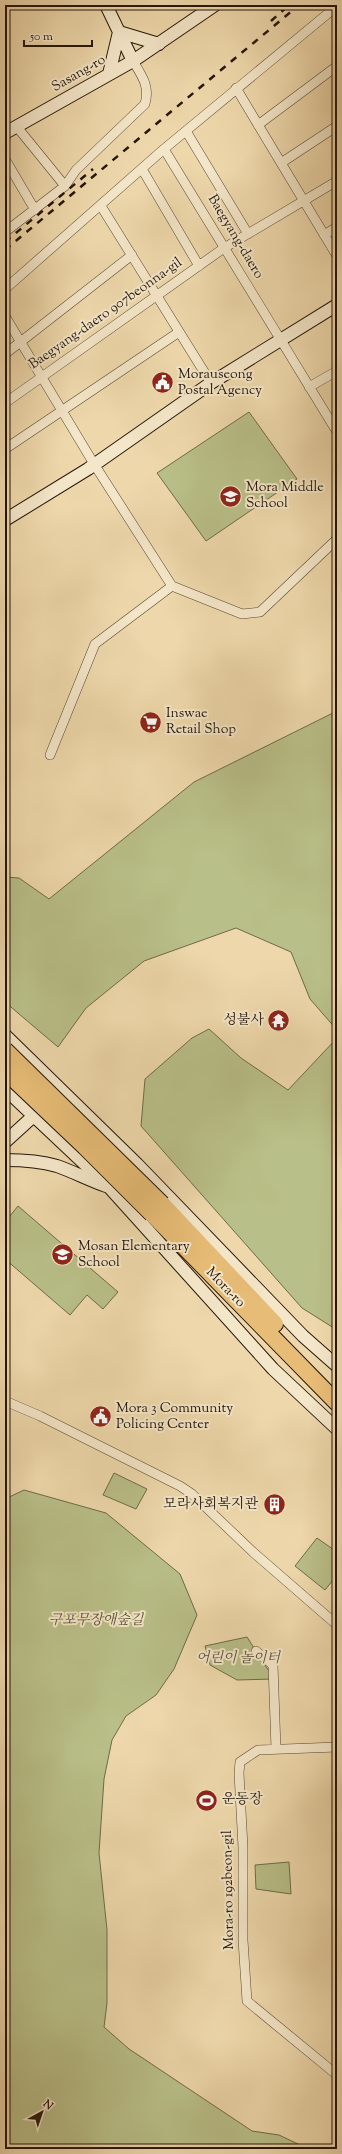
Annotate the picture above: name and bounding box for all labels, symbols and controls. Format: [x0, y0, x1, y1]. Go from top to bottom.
scale bar [24, 22, 92, 48]
text: 50 m [29, 28, 53, 46]
street label: Sasang-ro [48, 50, 110, 97]
street label: Baegyang-daero [202, 191, 268, 283]
street label: Baegyang-daero 907beonna-gil [25, 253, 187, 375]
place label: Morauseong Postal Agency [178, 365, 262, 401]
public building icon: Morauseong Postal Agency [150, 370, 176, 396]
place label: Mora Middle School [246, 478, 324, 514]
school or university icon: Mora Middle School [217, 483, 243, 509]
place label: Inswae Retail Shop [166, 704, 236, 740]
supermarket icon: Inswae Retail Shop [138, 709, 164, 735]
temple icon: 성불사 [266, 1008, 292, 1034]
place label: 성불사 [223, 1011, 264, 1031]
place label: Mosan Elementary School [78, 1237, 190, 1273]
school or university icon: Mosan Elementary School [49, 1242, 75, 1268]
street label: Mora-ro [201, 1263, 250, 1313]
place label: Mora 3 Community Policing Center [116, 1399, 233, 1435]
public building icon: Mora 3 Community Policing Center [88, 1404, 114, 1430]
building icon: 모라사회복지관 [261, 1492, 287, 1518]
place label: 모라사회복지관 [163, 1495, 258, 1515]
park label: 구포무장애숲길 [49, 1611, 145, 1631]
park label: 어린이 놀이터 [196, 1649, 282, 1669]
sports icon: 운동장 [194, 1787, 220, 1813]
place label: 운동장 [222, 1790, 263, 1810]
street label: Mora-ro 192beon-gil [218, 1830, 240, 1950]
north arrow [22, 2092, 62, 2132]
text: N [39, 2096, 56, 2114]

